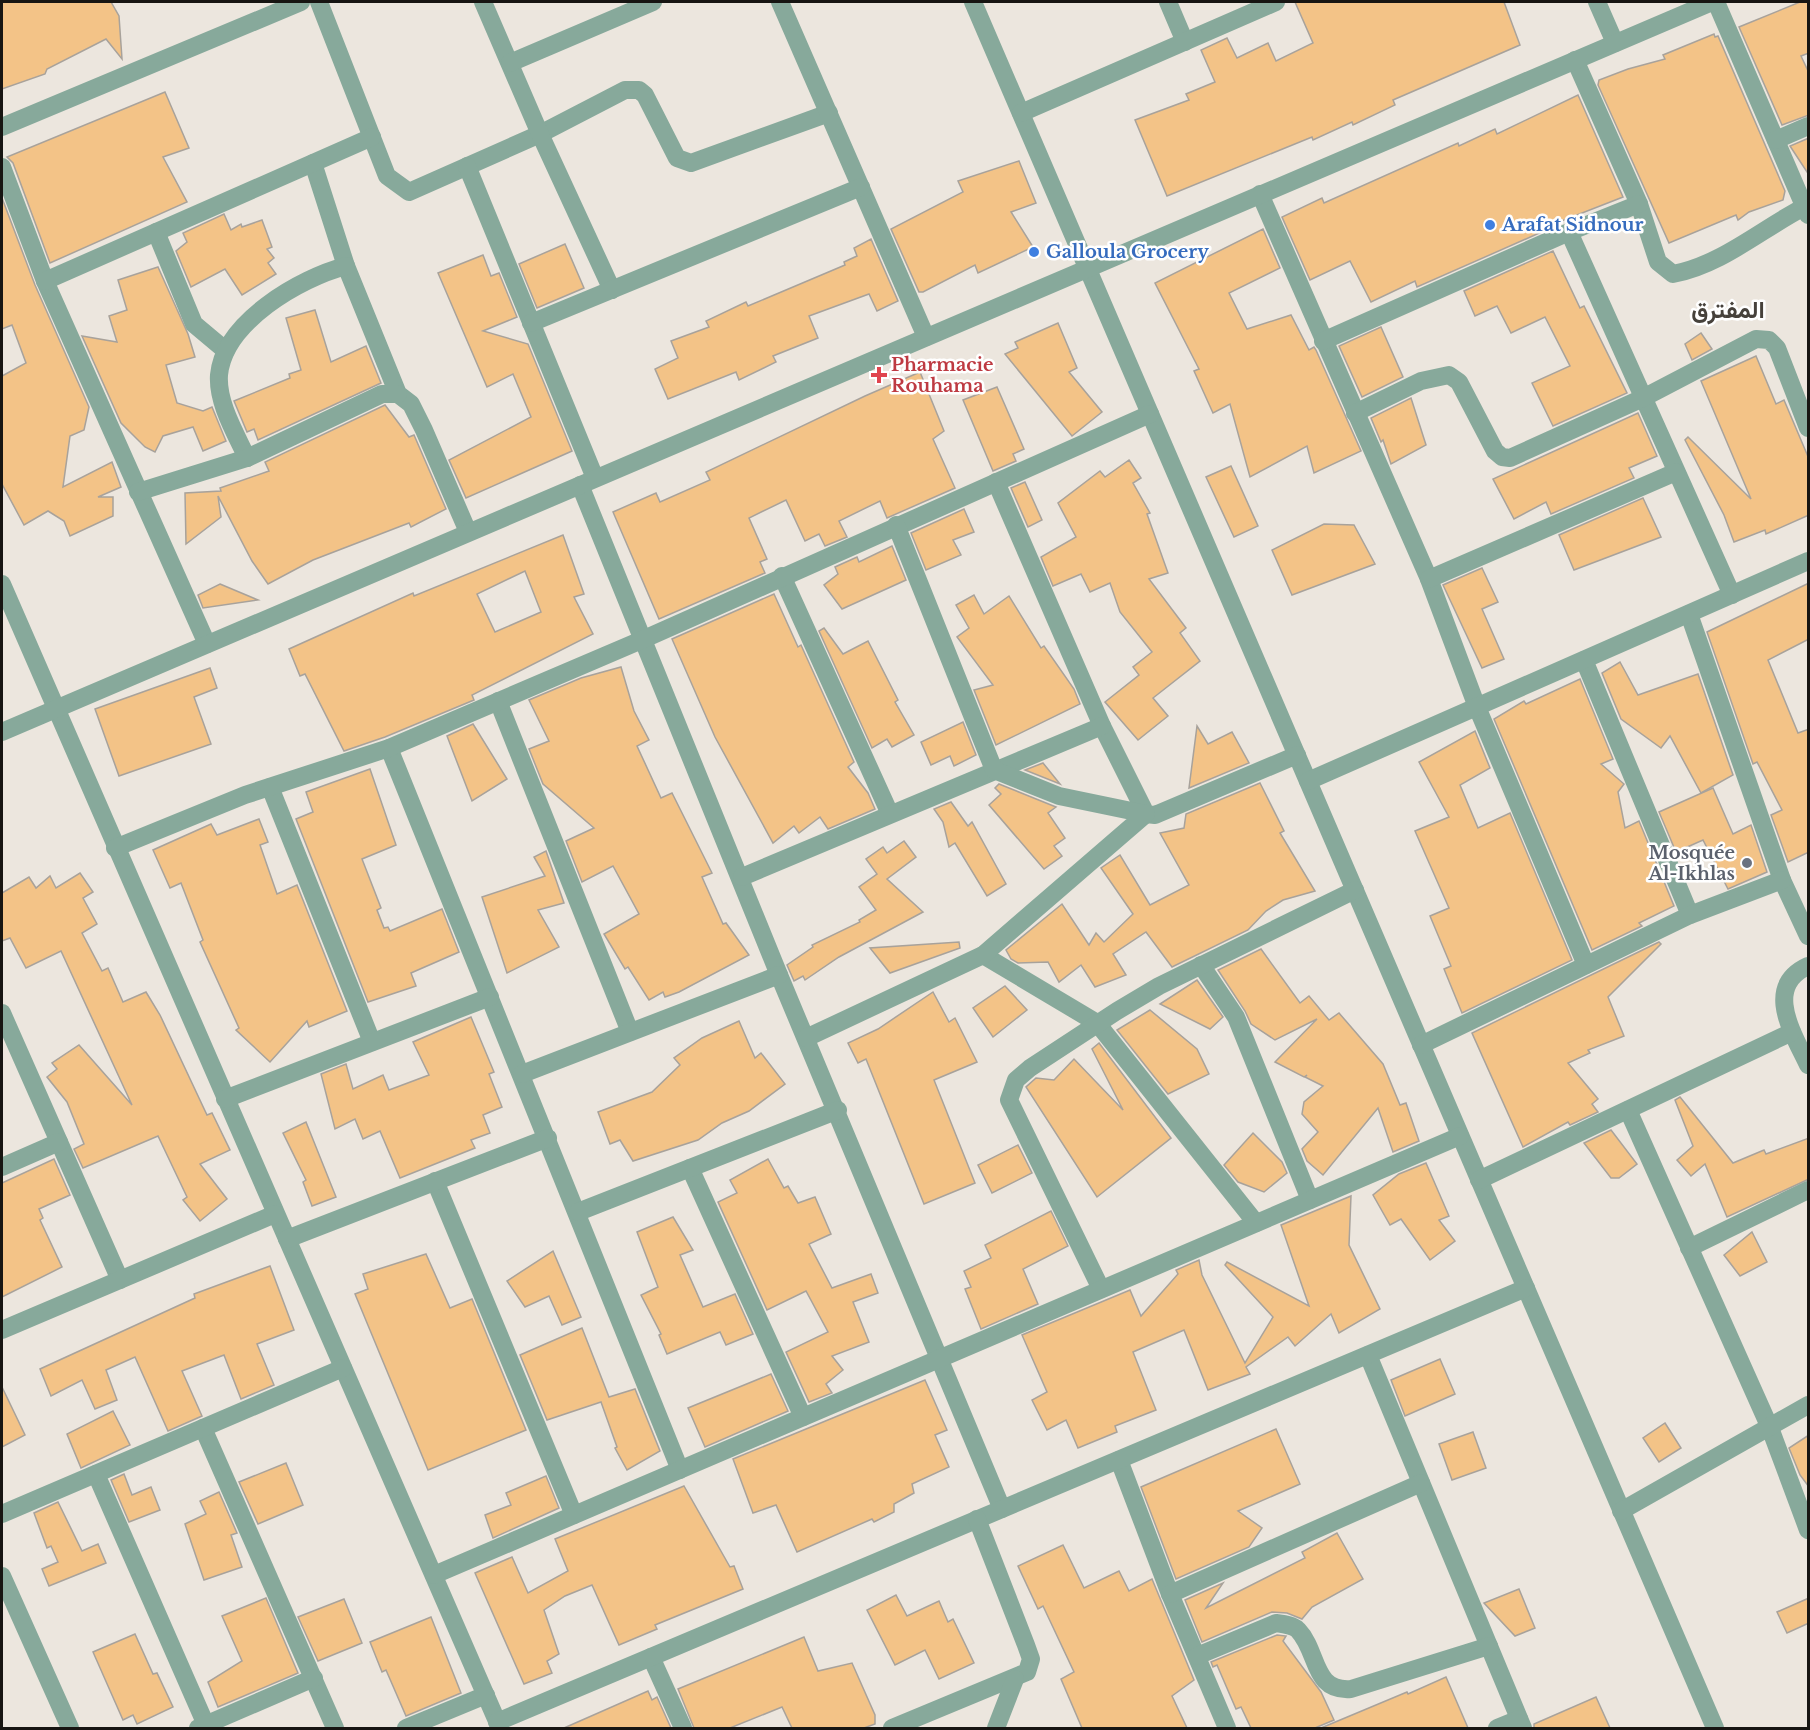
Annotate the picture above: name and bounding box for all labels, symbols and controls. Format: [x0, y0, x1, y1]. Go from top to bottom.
place label: Arafat Sidnour [1501, 214, 1643, 236]
marker: Arafat Sidnour [1483, 218, 1497, 232]
place label: Galloula Grocery [1046, 241, 1209, 263]
marker: Galloula Grocery [1027, 245, 1041, 259]
district label: المفترق [1691, 295, 1765, 325]
place label: Pharmacie Rouhama [891, 354, 993, 397]
marker: Pharmacie Rouhama [872, 368, 886, 382]
place label: Mosquée Al-Ikhlas [1647, 842, 1735, 885]
marker: Mosquée Al-Ikhlas [1740, 856, 1754, 870]

